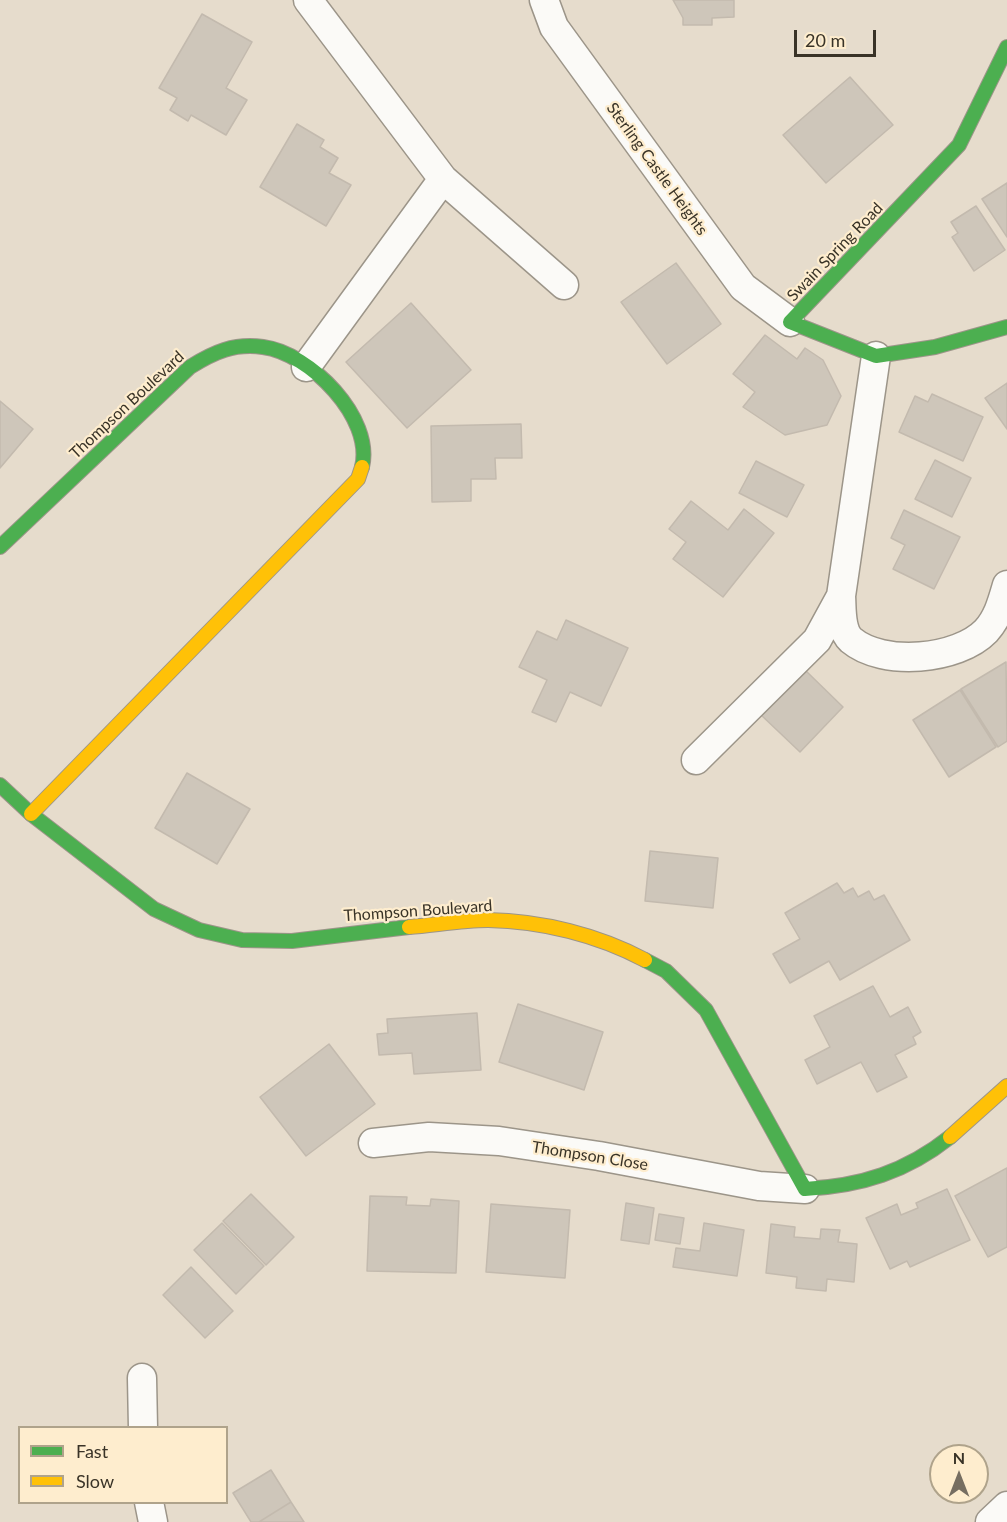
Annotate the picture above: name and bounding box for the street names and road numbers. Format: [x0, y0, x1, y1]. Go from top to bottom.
street label: Sterling Castle Heights [603, 99, 711, 239]
street label: Swain Spring Road [783, 199, 887, 305]
street label: Thompson Boulevard [66, 347, 188, 463]
street label: Thompson Boulevard [343, 896, 493, 926]
street label: Thompson Close [531, 1137, 649, 1175]

